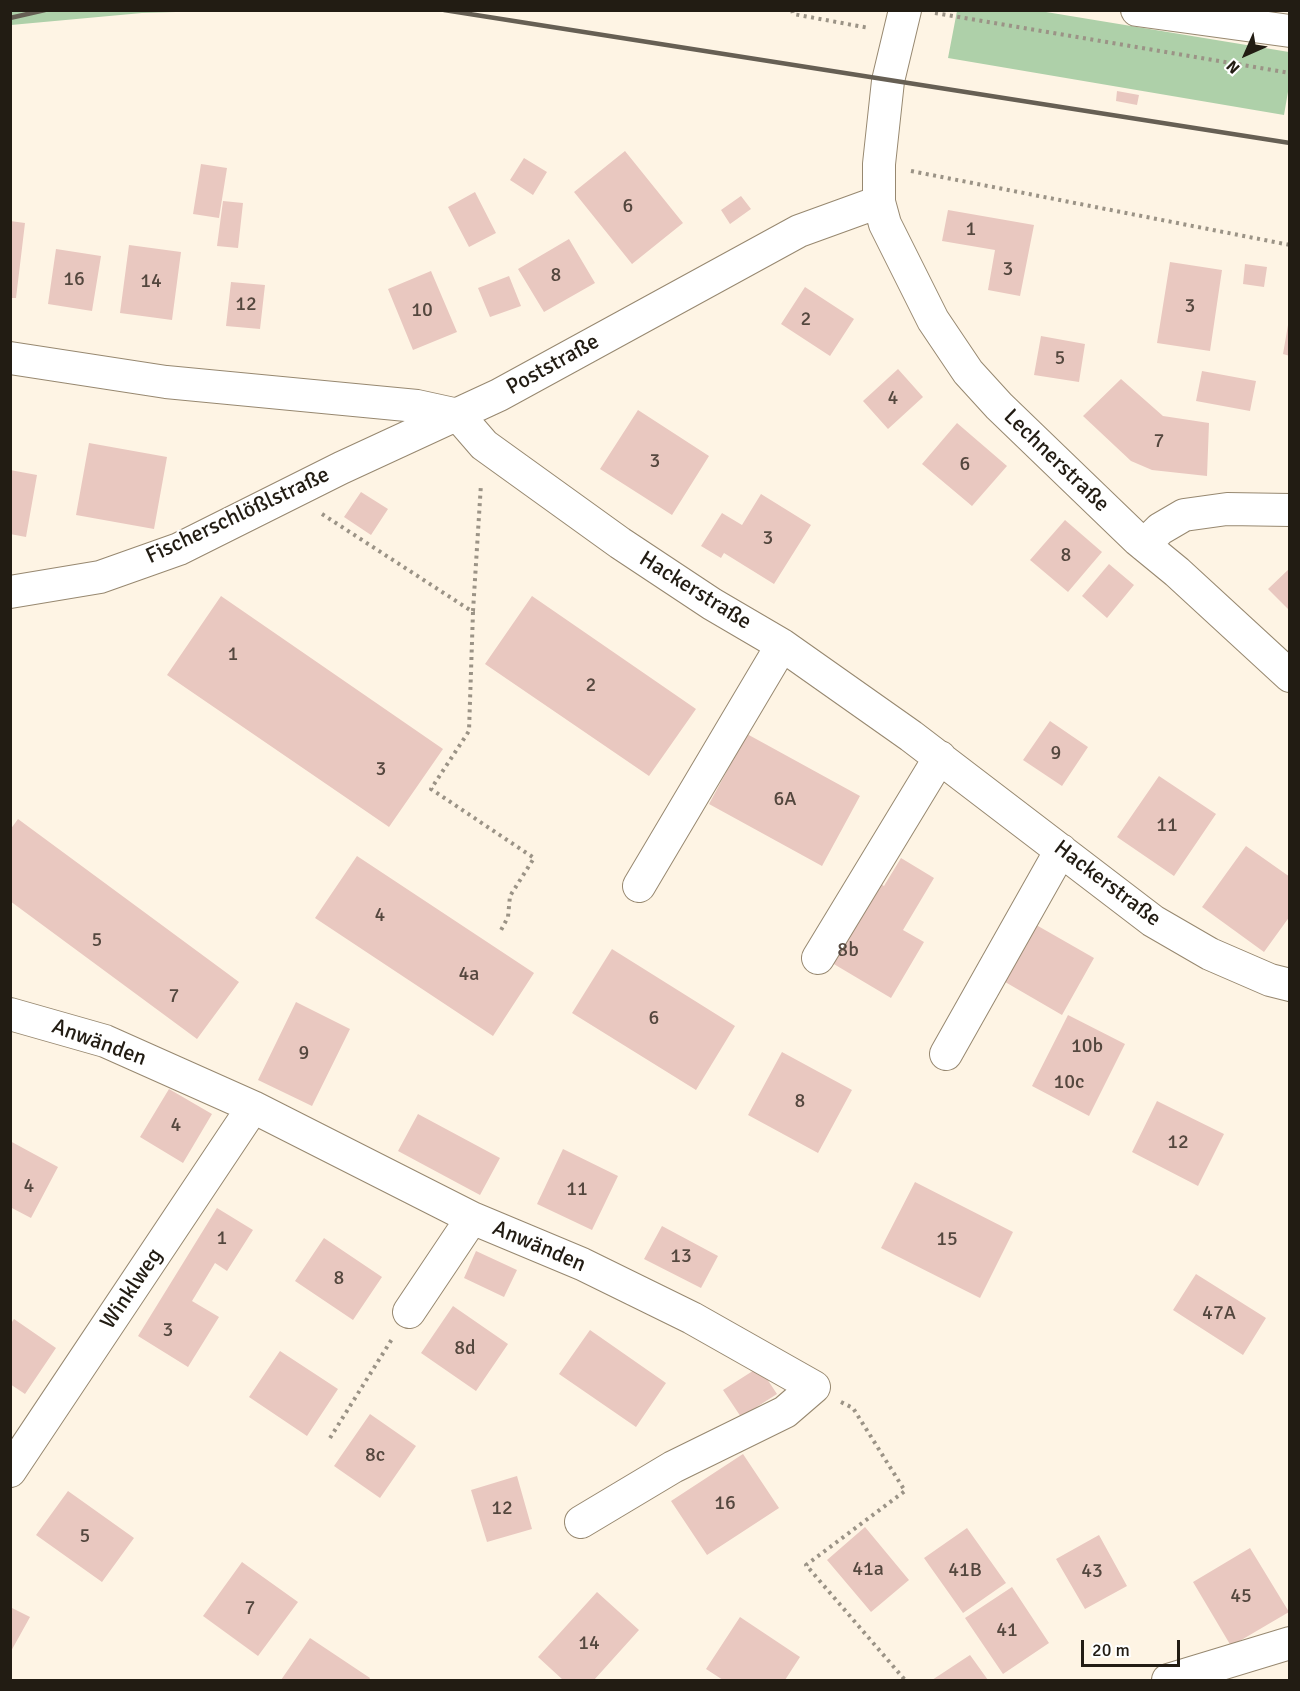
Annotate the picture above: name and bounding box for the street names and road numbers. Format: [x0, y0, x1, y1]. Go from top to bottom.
street label: Poststraße [502, 329, 604, 401]
street label: Lechnerstraße [998, 404, 1114, 518]
street label: Fischerschlößlstraße [142, 462, 334, 570]
street label: Hackerstraße [634, 546, 756, 636]
street label: Hackerstraße [1048, 835, 1166, 933]
street label: Anwänden [48, 1014, 150, 1072]
street label: Anwänden [488, 1216, 590, 1278]
street label: Winklweg [95, 1244, 169, 1334]

